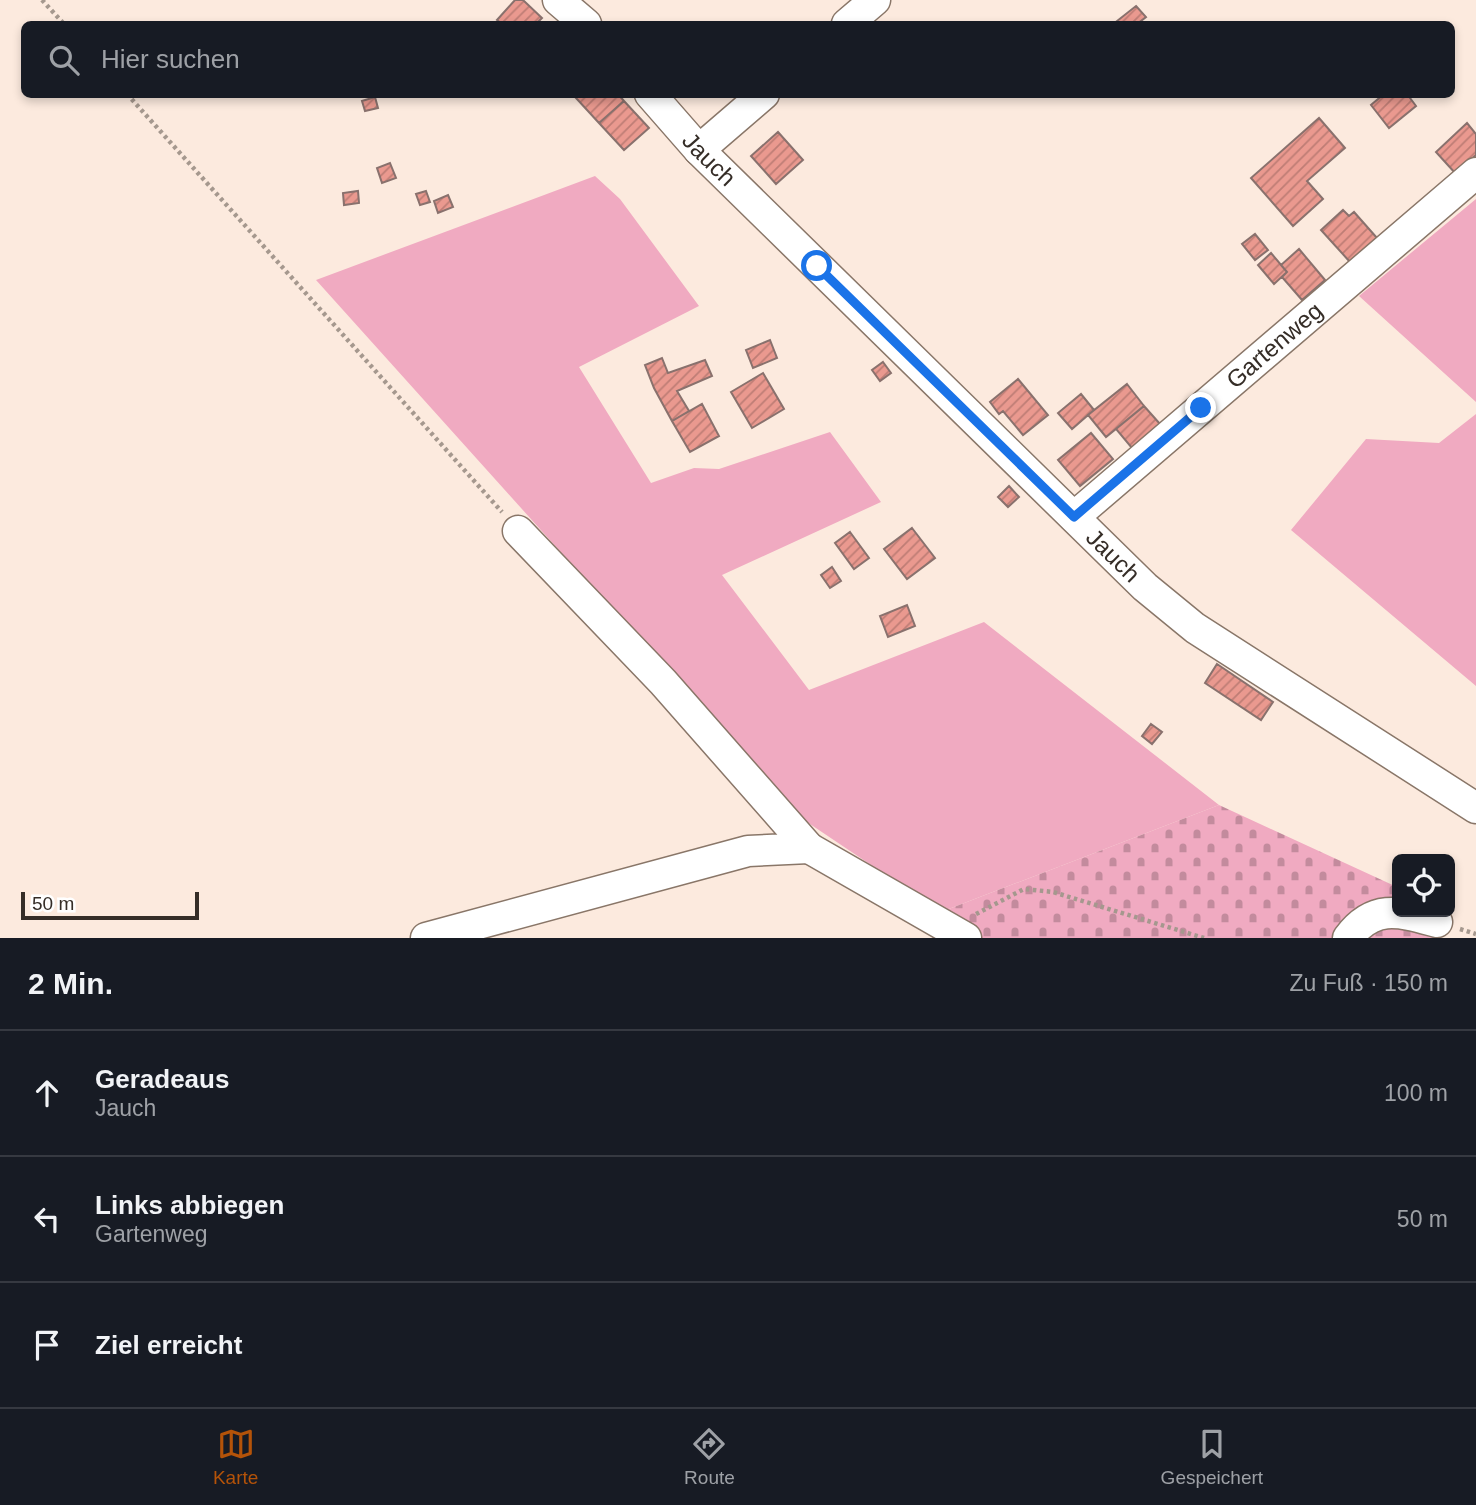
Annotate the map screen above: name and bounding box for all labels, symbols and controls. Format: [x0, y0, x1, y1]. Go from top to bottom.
search box [21, 21, 1455, 98]
icon: search [45, 41, 83, 79]
text: Hier suchen [101, 44, 240, 74]
street label: Jauch [677, 127, 741, 191]
route start [801, 250, 832, 281]
street label: Gartenweg [1221, 297, 1328, 393]
route end [1185, 392, 1216, 423]
street label: Jauch [1081, 523, 1146, 587]
map controls [1392, 854, 1455, 917]
button: locate [1392, 854, 1455, 917]
scale bar [21, 889, 200, 921]
text: 50 m [32, 893, 74, 914]
text: 2 Min. [28, 967, 113, 1000]
text: Zu Fuß · 150 m [1290, 970, 1448, 996]
text: Geradeaus [95, 1064, 229, 1094]
icon: ahead [28, 1074, 66, 1112]
text: 100 m [1384, 1080, 1448, 1106]
text: Jauch [95, 1095, 156, 1121]
text: Links abbiegen [95, 1190, 284, 1220]
icon: left [28, 1200, 66, 1238]
text: 50 m [1397, 1206, 1448, 1232]
text: Gartenweg [95, 1221, 208, 1247]
icon: arrive [28, 1326, 66, 1364]
text: Ziel erreicht [95, 1330, 242, 1360]
tab: Karte [213, 1425, 258, 1489]
tab: Route [684, 1425, 735, 1489]
tab: Gespeichert [1161, 1425, 1263, 1489]

